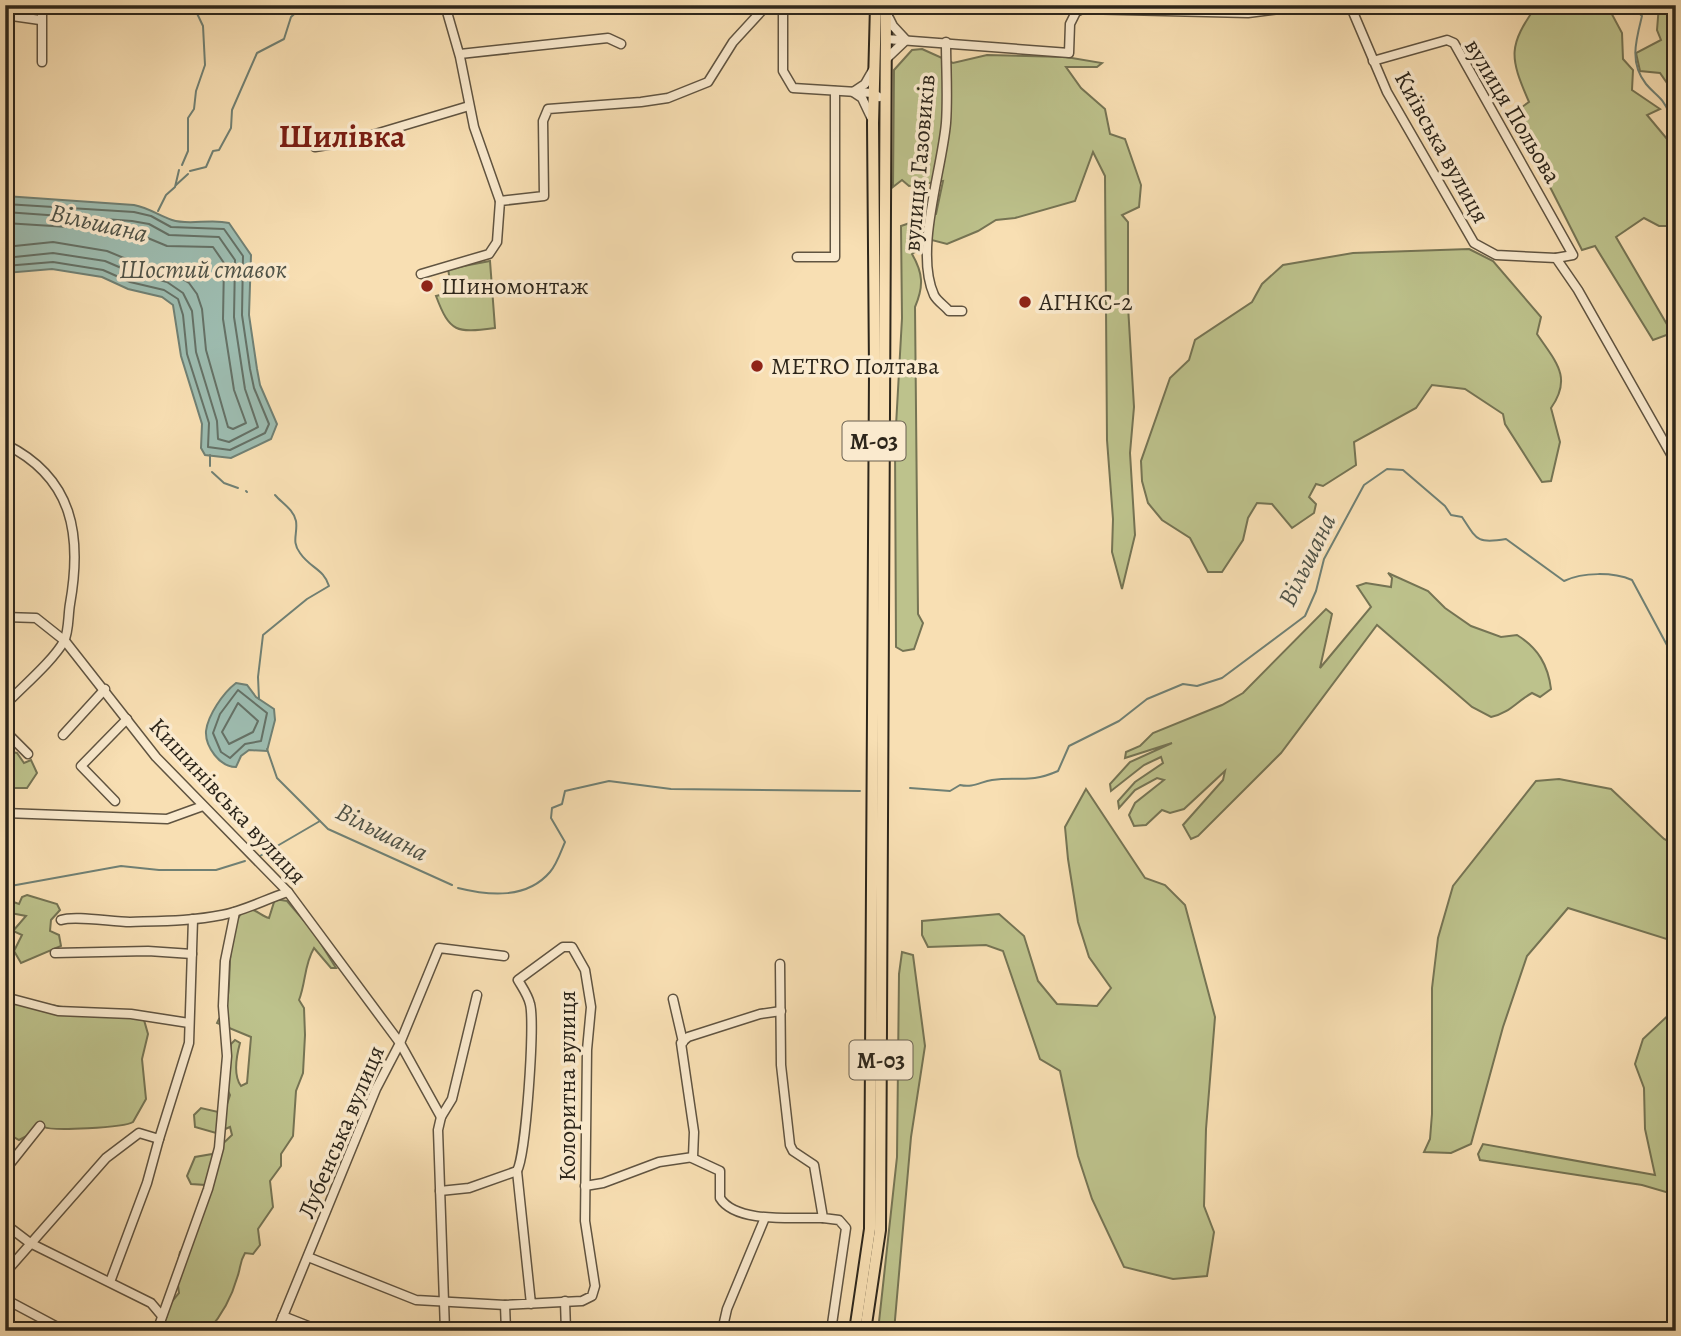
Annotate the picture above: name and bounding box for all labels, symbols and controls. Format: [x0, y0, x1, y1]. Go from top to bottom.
street label: вулиця Польова [1457, 33, 1569, 189]
street label: Київська вулиця [1387, 65, 1497, 229]
street label: вулиця Газовиків [895, 73, 943, 253]
district label: Шилівка [279, 114, 406, 158]
water label: Вільшана [47, 195, 151, 251]
water label: Шостий ставок [119, 252, 287, 287]
place label: Шиномонтаж [441, 270, 588, 302]
marker: Шиномонтаж [419, 278, 435, 294]
place label: АГНКС-2 [1038, 286, 1133, 318]
marker: АГНКС-2 [1017, 294, 1033, 310]
place label: METRO Полтава [771, 350, 939, 382]
marker: METRO Полтава [749, 358, 765, 374]
road number: М-03 [842, 422, 906, 461]
water label: Вільшана [1270, 508, 1344, 612]
street label: Кишинівська вулиця [142, 711, 314, 891]
water label: Вільшана [330, 794, 434, 870]
street label: Колоритна вулиця [551, 990, 583, 1182]
road number: М-03 [850, 1040, 912, 1079]
street label: Лубенська вулиця [290, 1041, 392, 1223]

